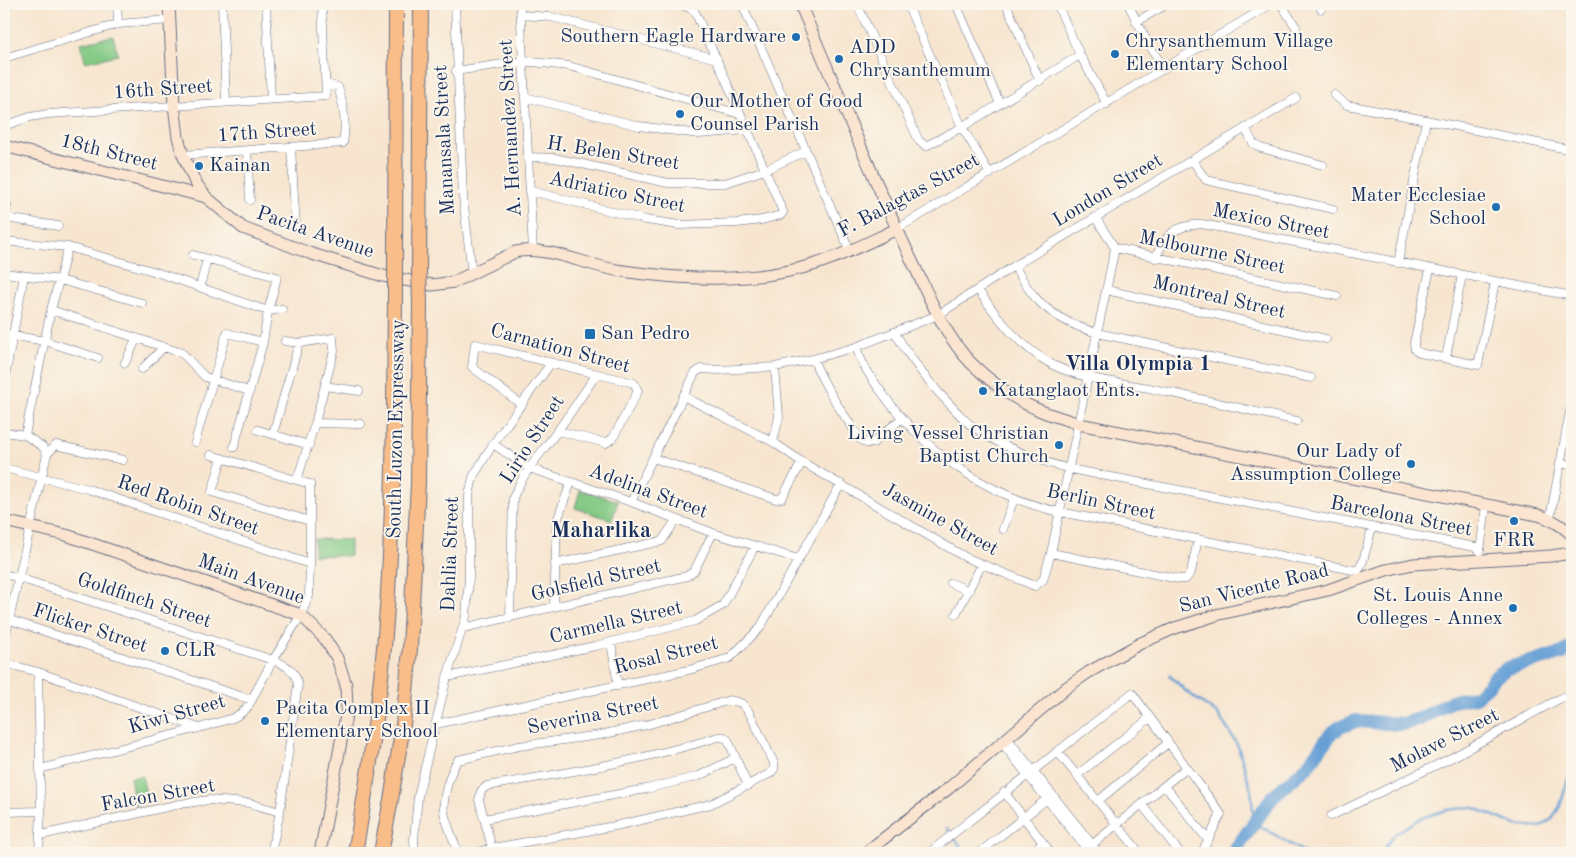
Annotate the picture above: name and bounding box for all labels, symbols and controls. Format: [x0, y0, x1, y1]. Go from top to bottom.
place label: Southern Eagle Hardware [560, 27, 786, 47]
marker: Southern Eagle Hardware [790, 31, 802, 43]
place label: Chrysanthemum Village Elementary School [1125, 32, 1333, 75]
place label: ADD Chrysanthemum [849, 38, 991, 81]
street label: A. Hernandez Street [496, 39, 526, 217]
marker: Chrysanthemum Village Elementary School [1109, 48, 1121, 60]
marker: ADD Chrysanthemum [833, 53, 845, 65]
street label: Manansala Street [431, 64, 459, 216]
street label: 16th Street [113, 77, 213, 103]
place label: Our Mother of Good Counsel Parish [690, 92, 863, 135]
marker: Our Mother of Good Counsel Parish [674, 108, 686, 120]
street label: 17th Street [217, 120, 317, 146]
street label: 18th Street [58, 131, 160, 175]
street label: H. Belen Street [545, 134, 681, 174]
street label: F. Balagtas Street [835, 150, 983, 242]
street label: London Street [1050, 151, 1166, 231]
place label: Kainan [209, 156, 271, 176]
marker: Kainan [193, 160, 205, 172]
street label: Adriatico Street [547, 169, 687, 217]
place label: Mater Ecclesiae School [1350, 186, 1486, 229]
street label: Mexico Street [1211, 201, 1331, 243]
marker: Mater Ecclesiae School [1490, 201, 1502, 213]
street label: Pacita Avenue [254, 204, 376, 262]
street label: Melbourne Street [1137, 228, 1287, 278]
street label: Montreal Street [1151, 273, 1287, 323]
street label: South Luzon Expressway [385, 318, 409, 539]
street label: Carnation Street [488, 321, 632, 377]
place label: San Pedro [601, 324, 690, 344]
marker: San Pedro [583, 327, 597, 341]
district label: Villa Olympia 1 [1065, 354, 1211, 375]
place label: Katanglaot Ents. [993, 381, 1140, 401]
marker: Katanglaot Ents. [977, 385, 989, 397]
street label: Lirio Street [497, 392, 569, 488]
place label: Living Vessel Christian Baptist Church [847, 424, 1049, 467]
marker: Living Vessel Christian Baptist Church [1053, 439, 1065, 451]
place label: Our Lady of Assumption College [1229, 442, 1402, 485]
marker: Our Lady of Assumption College [1405, 458, 1417, 470]
street label: Adelina Street [586, 461, 710, 523]
street label: Red Robin Street [114, 472, 262, 540]
street label: Jasmine Street [879, 480, 1001, 560]
street label: Berlin Street [1044, 482, 1158, 524]
street label: Barcelona Street [1328, 493, 1474, 541]
street label: Dahlia Street [439, 496, 463, 612]
marker: FRR [1508, 515, 1520, 527]
district label: Maharlika [551, 520, 651, 542]
place label: FRR [1493, 531, 1535, 551]
street label: Main Avenue [195, 551, 307, 609]
street label: Golsfield Street [529, 556, 663, 606]
street label: San Vicente Road [1177, 561, 1331, 617]
street label: Goldfinch Street [74, 570, 214, 632]
place label: St. Louis Anne Colleges - Annex [1356, 586, 1503, 629]
street label: Carmella Street [548, 598, 684, 648]
street label: Flicker Street [30, 601, 150, 657]
marker: St. Louis Anne Colleges - Annex [1507, 602, 1519, 614]
street label: Rosal Street [612, 633, 720, 679]
place label: CLR [175, 641, 216, 661]
marker: CLR [159, 645, 171, 657]
street label: Kiwi Street [126, 692, 228, 738]
street label: Severina Street [526, 693, 660, 739]
place label: Pacita Complex II Elementary School [275, 699, 438, 742]
street label: Molave Street [1388, 705, 1502, 777]
marker: Pacita Complex II Elementary School [259, 715, 271, 727]
street label: Falcon Street [99, 776, 217, 816]

